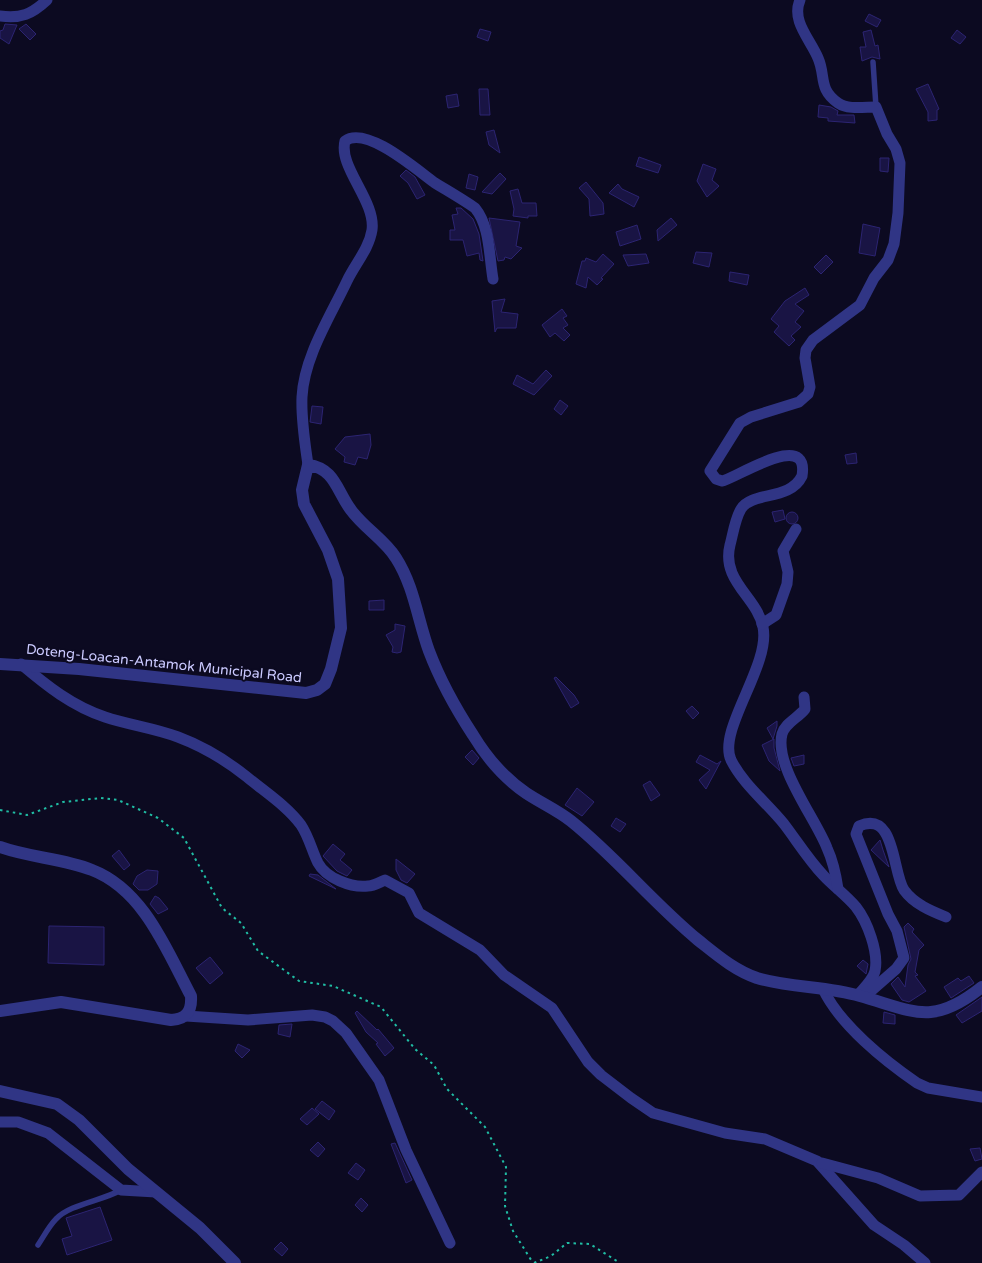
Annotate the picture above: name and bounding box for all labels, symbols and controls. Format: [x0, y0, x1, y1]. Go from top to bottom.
street label: Doteng-Loacan-Antamok Municipal Road [25, 641, 303, 686]

